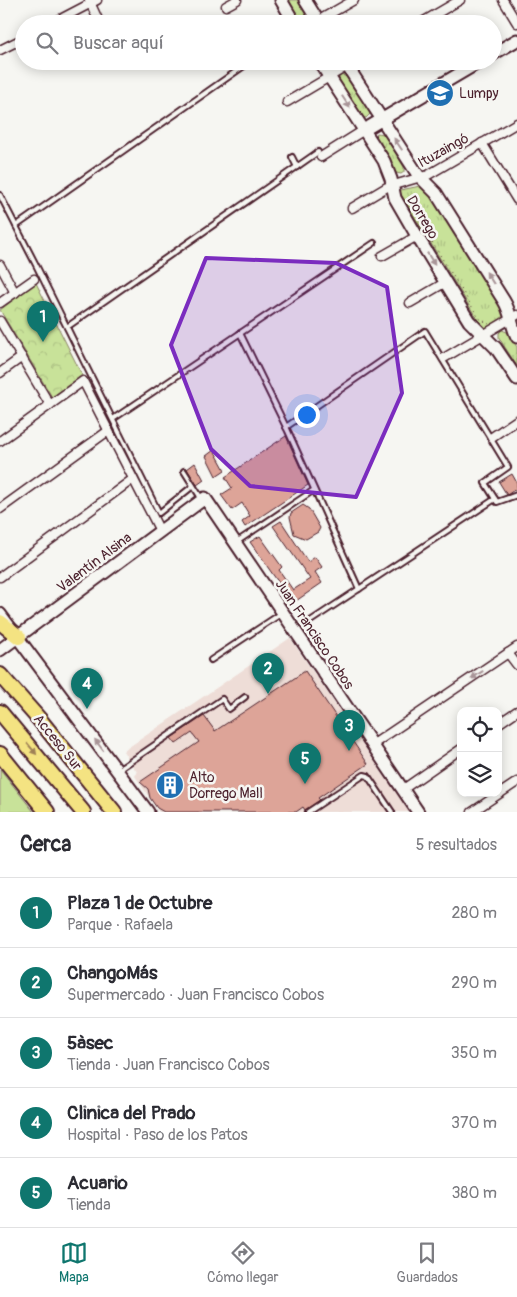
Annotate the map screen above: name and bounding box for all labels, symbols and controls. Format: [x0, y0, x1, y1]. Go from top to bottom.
search box [15, 15, 502, 70]
icon: search [33, 29, 61, 57]
text: Buscar aquí [73, 31, 164, 55]
school or university icon: Lumpy [425, 78, 455, 108]
place label: Lumpy [459, 85, 499, 102]
one-way arrow [341, 95, 350, 109]
street label: Ituzaingó [415, 129, 472, 171]
one-way arrow [393, 137, 403, 151]
street label: Dorrego [403, 193, 442, 242]
one-way arrow [426, 252, 436, 266]
one-way arrow [485, 271, 494, 284]
pin: 1 [27, 301, 59, 342]
your location [294, 402, 320, 428]
street label: Valentín Alsina [54, 529, 135, 596]
street label: Juan Francisco Cobos [272, 576, 358, 693]
pin: 2 [252, 653, 284, 694]
pin: 4 [71, 668, 103, 709]
one-way arrow [470, 670, 483, 679]
map controls [457, 707, 502, 797]
button: locate [457, 707, 502, 752]
pin: 3 [333, 710, 365, 751]
street label: Acceso Sur [30, 711, 85, 774]
one-way arrow [94, 738, 104, 752]
one-way arrow [26, 742, 37, 755]
pin: 5 [289, 743, 321, 784]
button: layers [457, 752, 502, 797]
place label: Alto Dorrego Mall [189, 769, 263, 802]
building icon: Alto Dorrego Mall [155, 770, 185, 800]
text: Cerca [20, 831, 71, 858]
text: 5 resultados [416, 835, 497, 855]
text: Plaza 1 de Octubre [67, 891, 212, 915]
text: 1 [33, 903, 39, 923]
text: 280 m [451, 903, 497, 923]
text: Parque · Rafaela [67, 915, 173, 935]
text: ChangoMás [67, 961, 157, 985]
text: 2 [32, 973, 40, 993]
text: 290 m [451, 973, 497, 993]
text: Supermercado · Juan Francisco Cobos [67, 985, 324, 1005]
text: 5àsec [67, 1031, 114, 1055]
text: 3 [32, 1043, 40, 1063]
text: 350 m [451, 1043, 497, 1063]
text: Tienda · Juan Francisco Cobos [67, 1055, 270, 1075]
text: Clinica del Prado [67, 1101, 196, 1125]
text: 4 [31, 1113, 41, 1133]
text: 370 m [451, 1113, 497, 1133]
text: Hospital · Paso de los Patos [67, 1125, 248, 1145]
text: Acuario [67, 1171, 128, 1195]
text: 5 [32, 1183, 40, 1203]
text: 380 m [451, 1183, 497, 1203]
text: Tienda [67, 1195, 111, 1215]
tab: Mapa [59, 1239, 89, 1286]
tab: Cómo llegar [207, 1239, 278, 1286]
tab: Guardados [397, 1239, 458, 1286]

